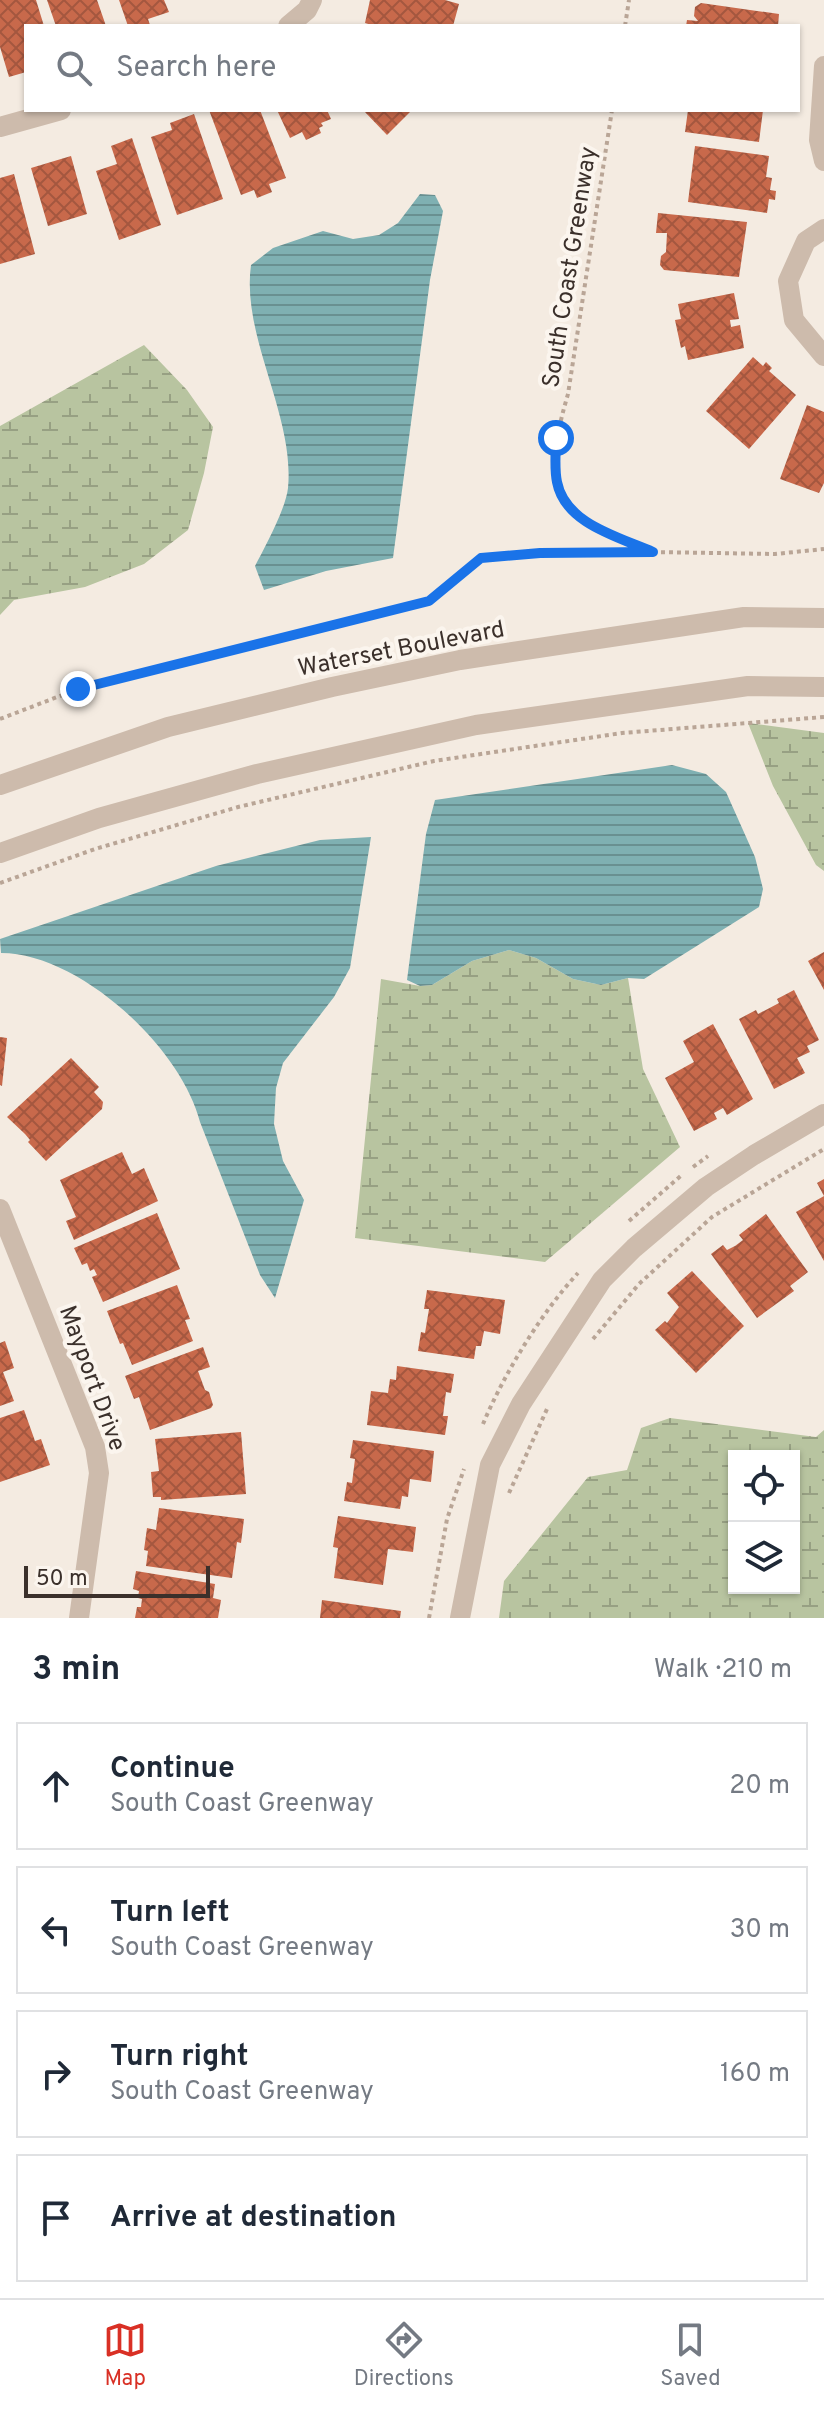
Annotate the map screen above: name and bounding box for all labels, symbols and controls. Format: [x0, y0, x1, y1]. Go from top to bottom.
search box [24, 24, 800, 112]
icon: search [52, 46, 96, 90]
text: Search here [116, 50, 276, 87]
street label: South Coast Greenway [537, 145, 605, 390]
route start [538, 420, 574, 456]
street label: Waterset Boulevard [296, 615, 507, 685]
route end [60, 671, 96, 707]
street label: Mayport Drive [51, 1302, 131, 1456]
map controls [728, 1450, 800, 1594]
button: locate [728, 1450, 800, 1522]
button: layers [728, 1522, 800, 1594]
scale bar [24, 1562, 210, 1598]
text: 50 m [36, 1566, 88, 1593]
text: 3 min [32, 1649, 120, 1692]
text: Walk · 210 m [654, 1654, 792, 1687]
text: Continue [110, 1751, 235, 1788]
icon: ahead [34, 1764, 78, 1808]
text: 20 m [729, 1770, 790, 1803]
text: South Coast Greenway [110, 1788, 374, 1821]
text: Turn left [110, 1895, 230, 1932]
icon: left [34, 1908, 78, 1952]
text: 30 m [730, 1914, 790, 1947]
text: South Coast Greenway [110, 1932, 374, 1965]
text: Turn right [110, 2039, 248, 2076]
icon: right [34, 2052, 78, 2096]
text: 160 m [720, 2058, 790, 2091]
text: South Coast Greenway [110, 2076, 374, 2109]
icon: arrive [34, 2196, 78, 2240]
text: Arrive at destination [110, 2200, 396, 2237]
tab: Map [103, 2318, 147, 2393]
tab: Directions [354, 2318, 454, 2393]
tab: Saved [660, 2318, 721, 2393]

